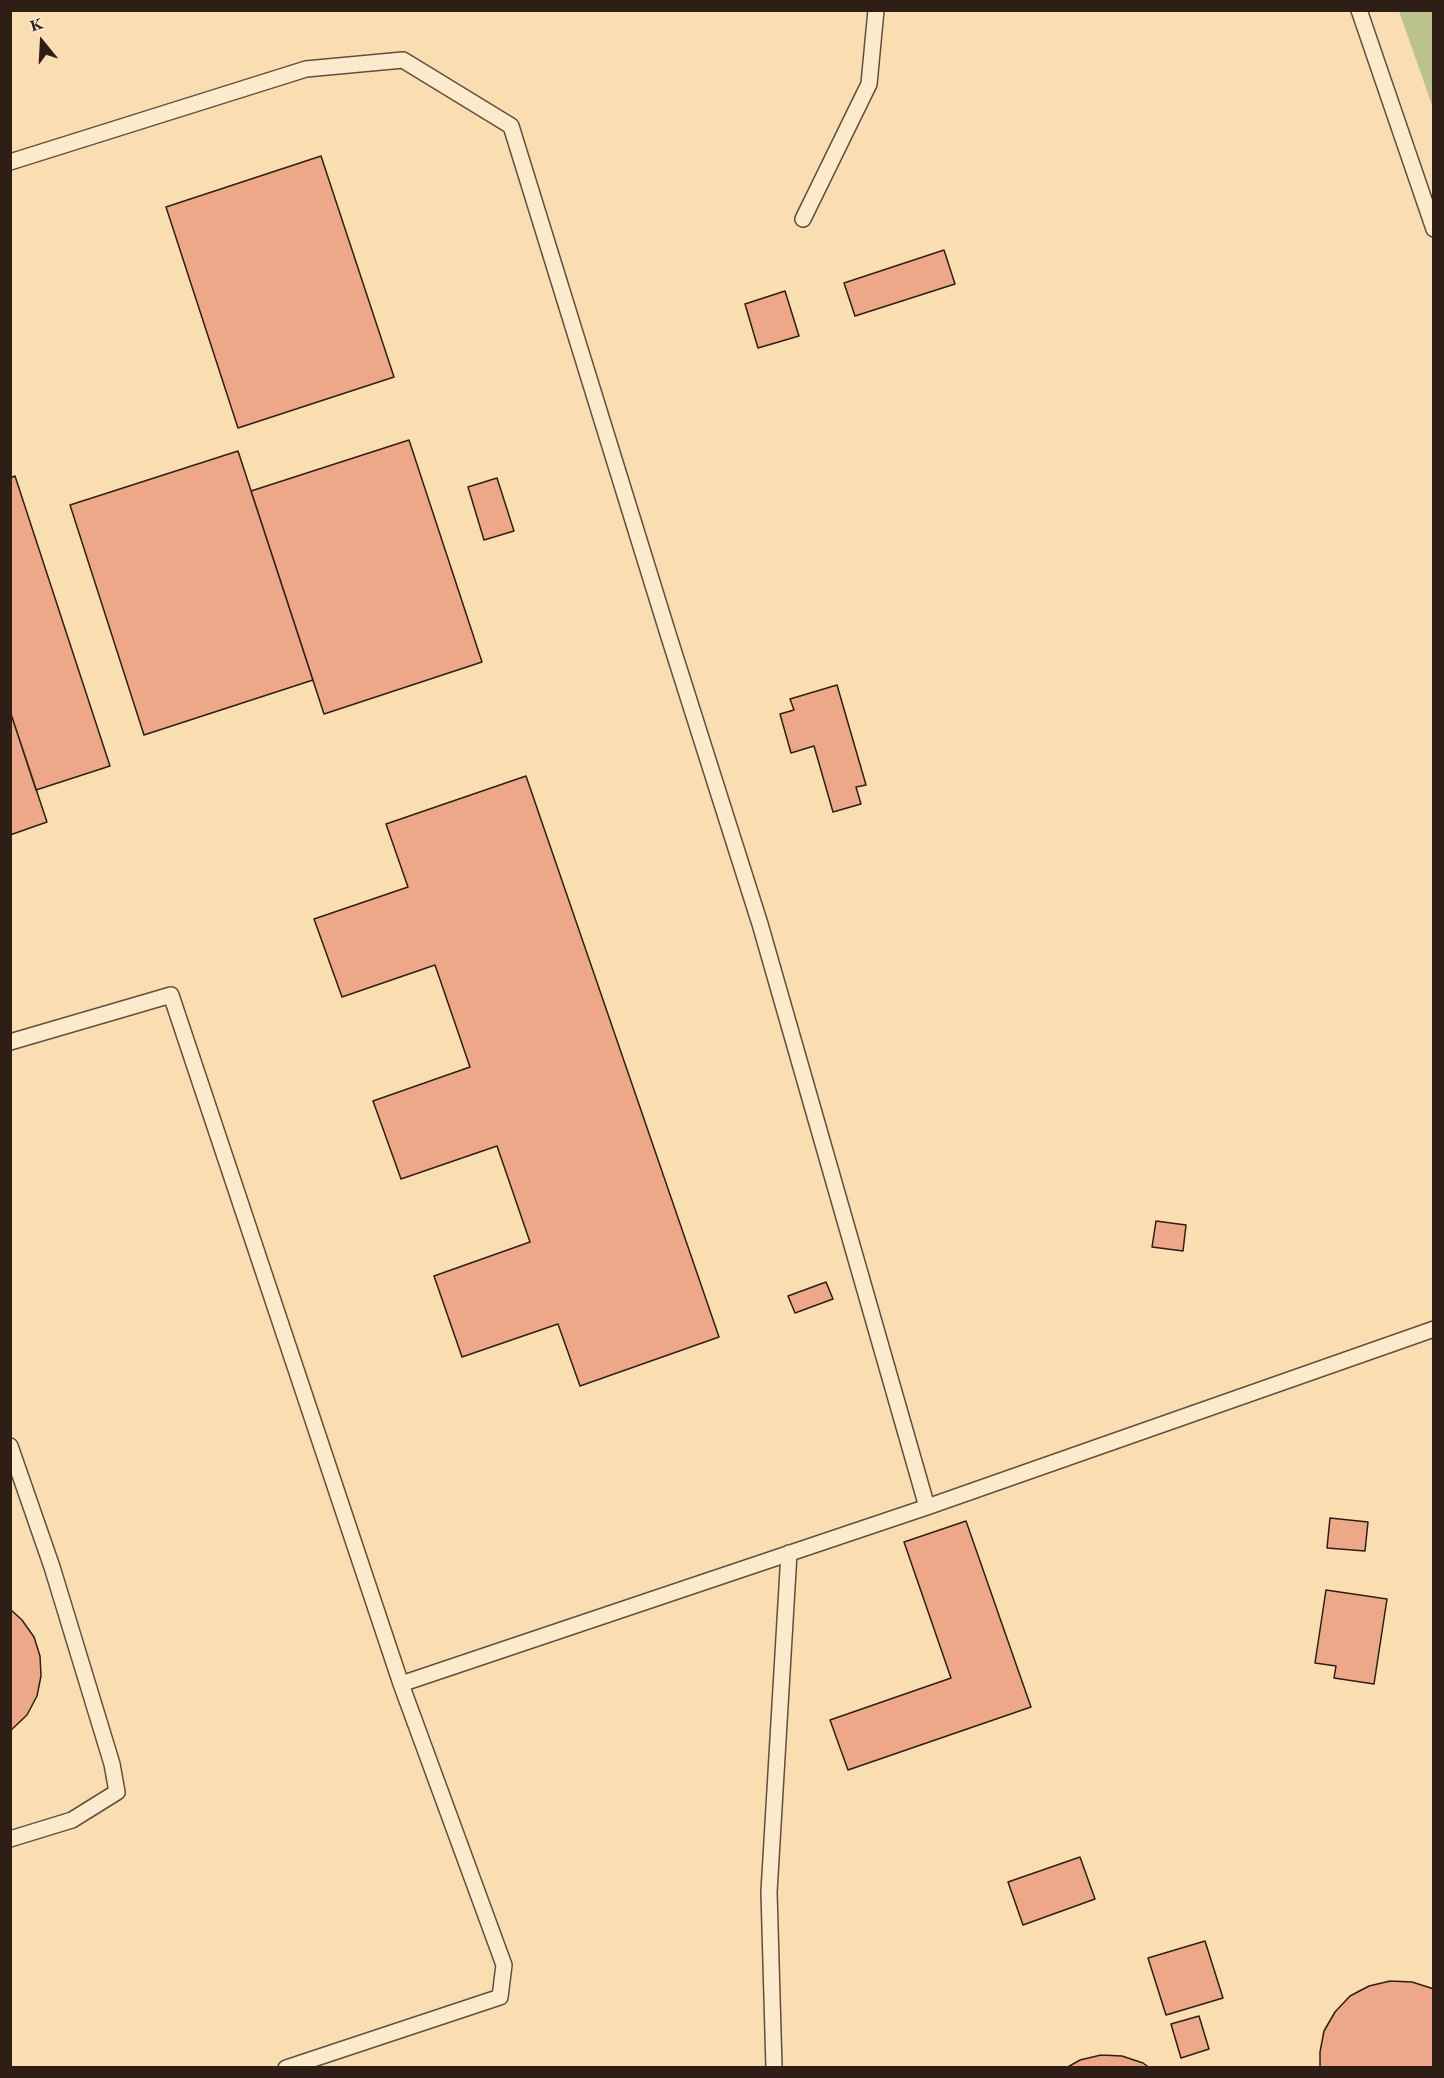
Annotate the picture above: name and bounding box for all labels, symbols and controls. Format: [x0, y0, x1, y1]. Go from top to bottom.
north arrow [12, 12, 72, 72]
text: K [27, 13, 45, 36]

